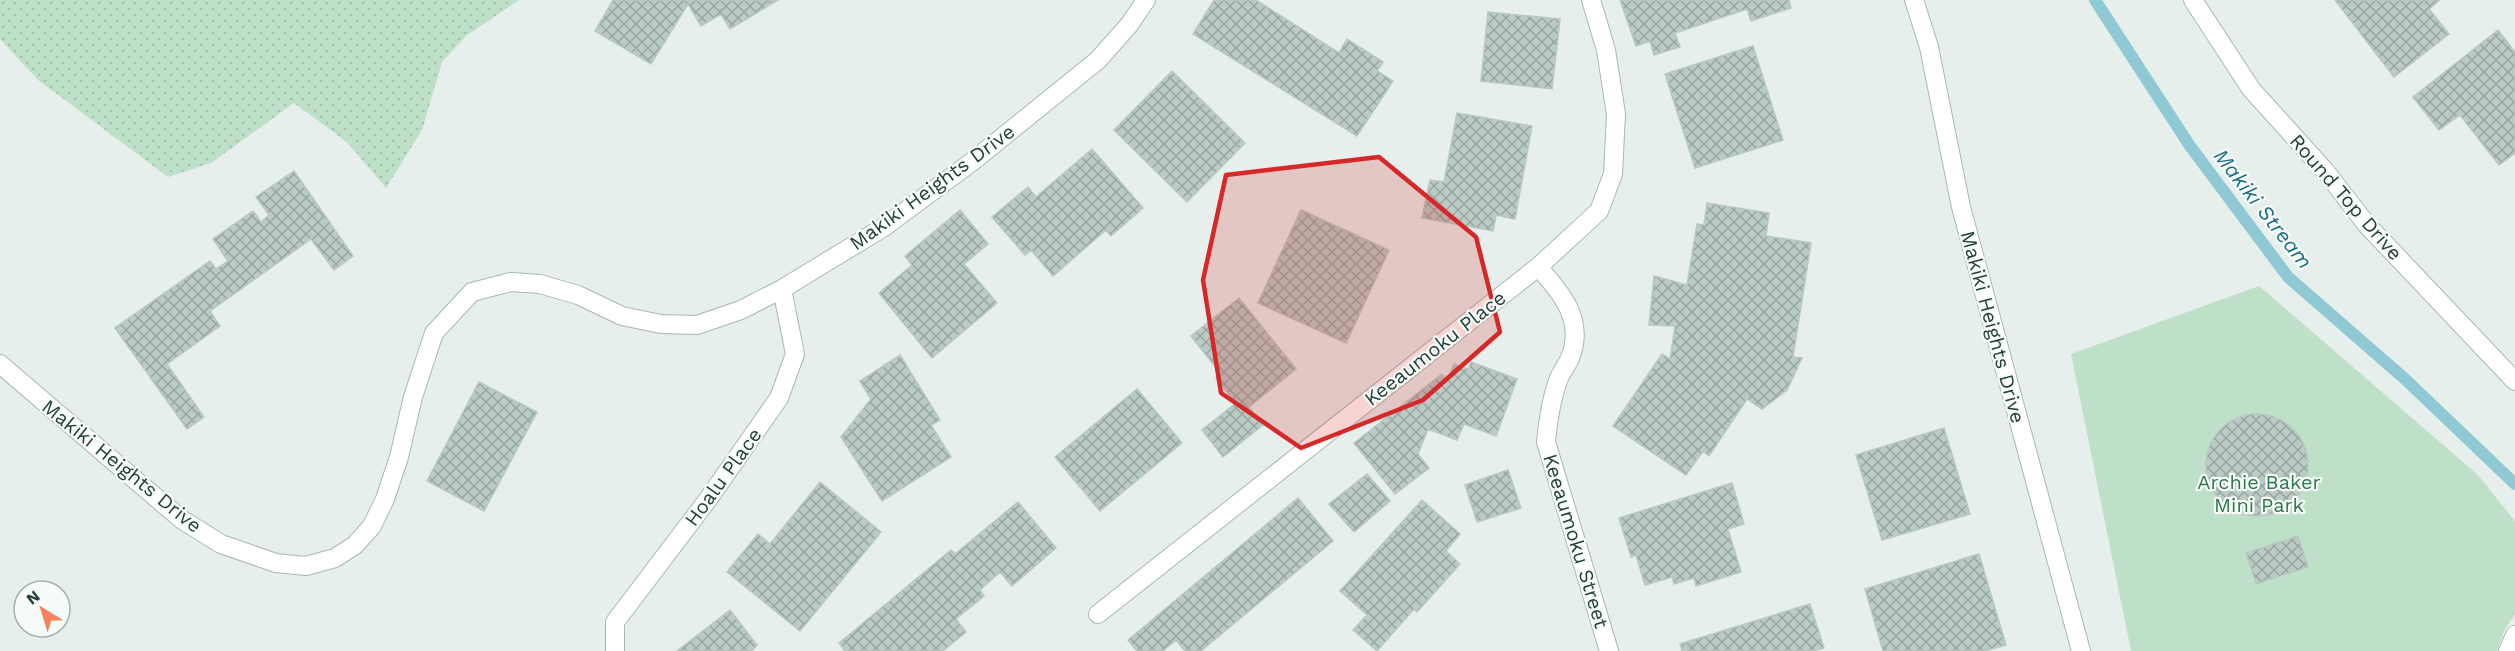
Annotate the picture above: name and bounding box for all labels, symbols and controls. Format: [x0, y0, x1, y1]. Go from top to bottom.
street label: Makiki Heights Drive [845, 119, 1019, 255]
street label: Round Top Drive [2285, 129, 2407, 265]
water label: Makiki Stream [2209, 144, 2318, 274]
street label: Makiki Heights Drive [1956, 228, 2030, 426]
street label: Keeaumoku Place [1359, 285, 1511, 411]
street label: Makiki Heights Drive [37, 394, 207, 538]
street label: Hoalu Place [679, 423, 767, 531]
street label: Keeaumoku Street [1538, 451, 1614, 632]
park label: Archie Baker Mini Park [2197, 470, 2321, 517]
north arrow [12, 579, 72, 639]
text: N [23, 586, 44, 609]

